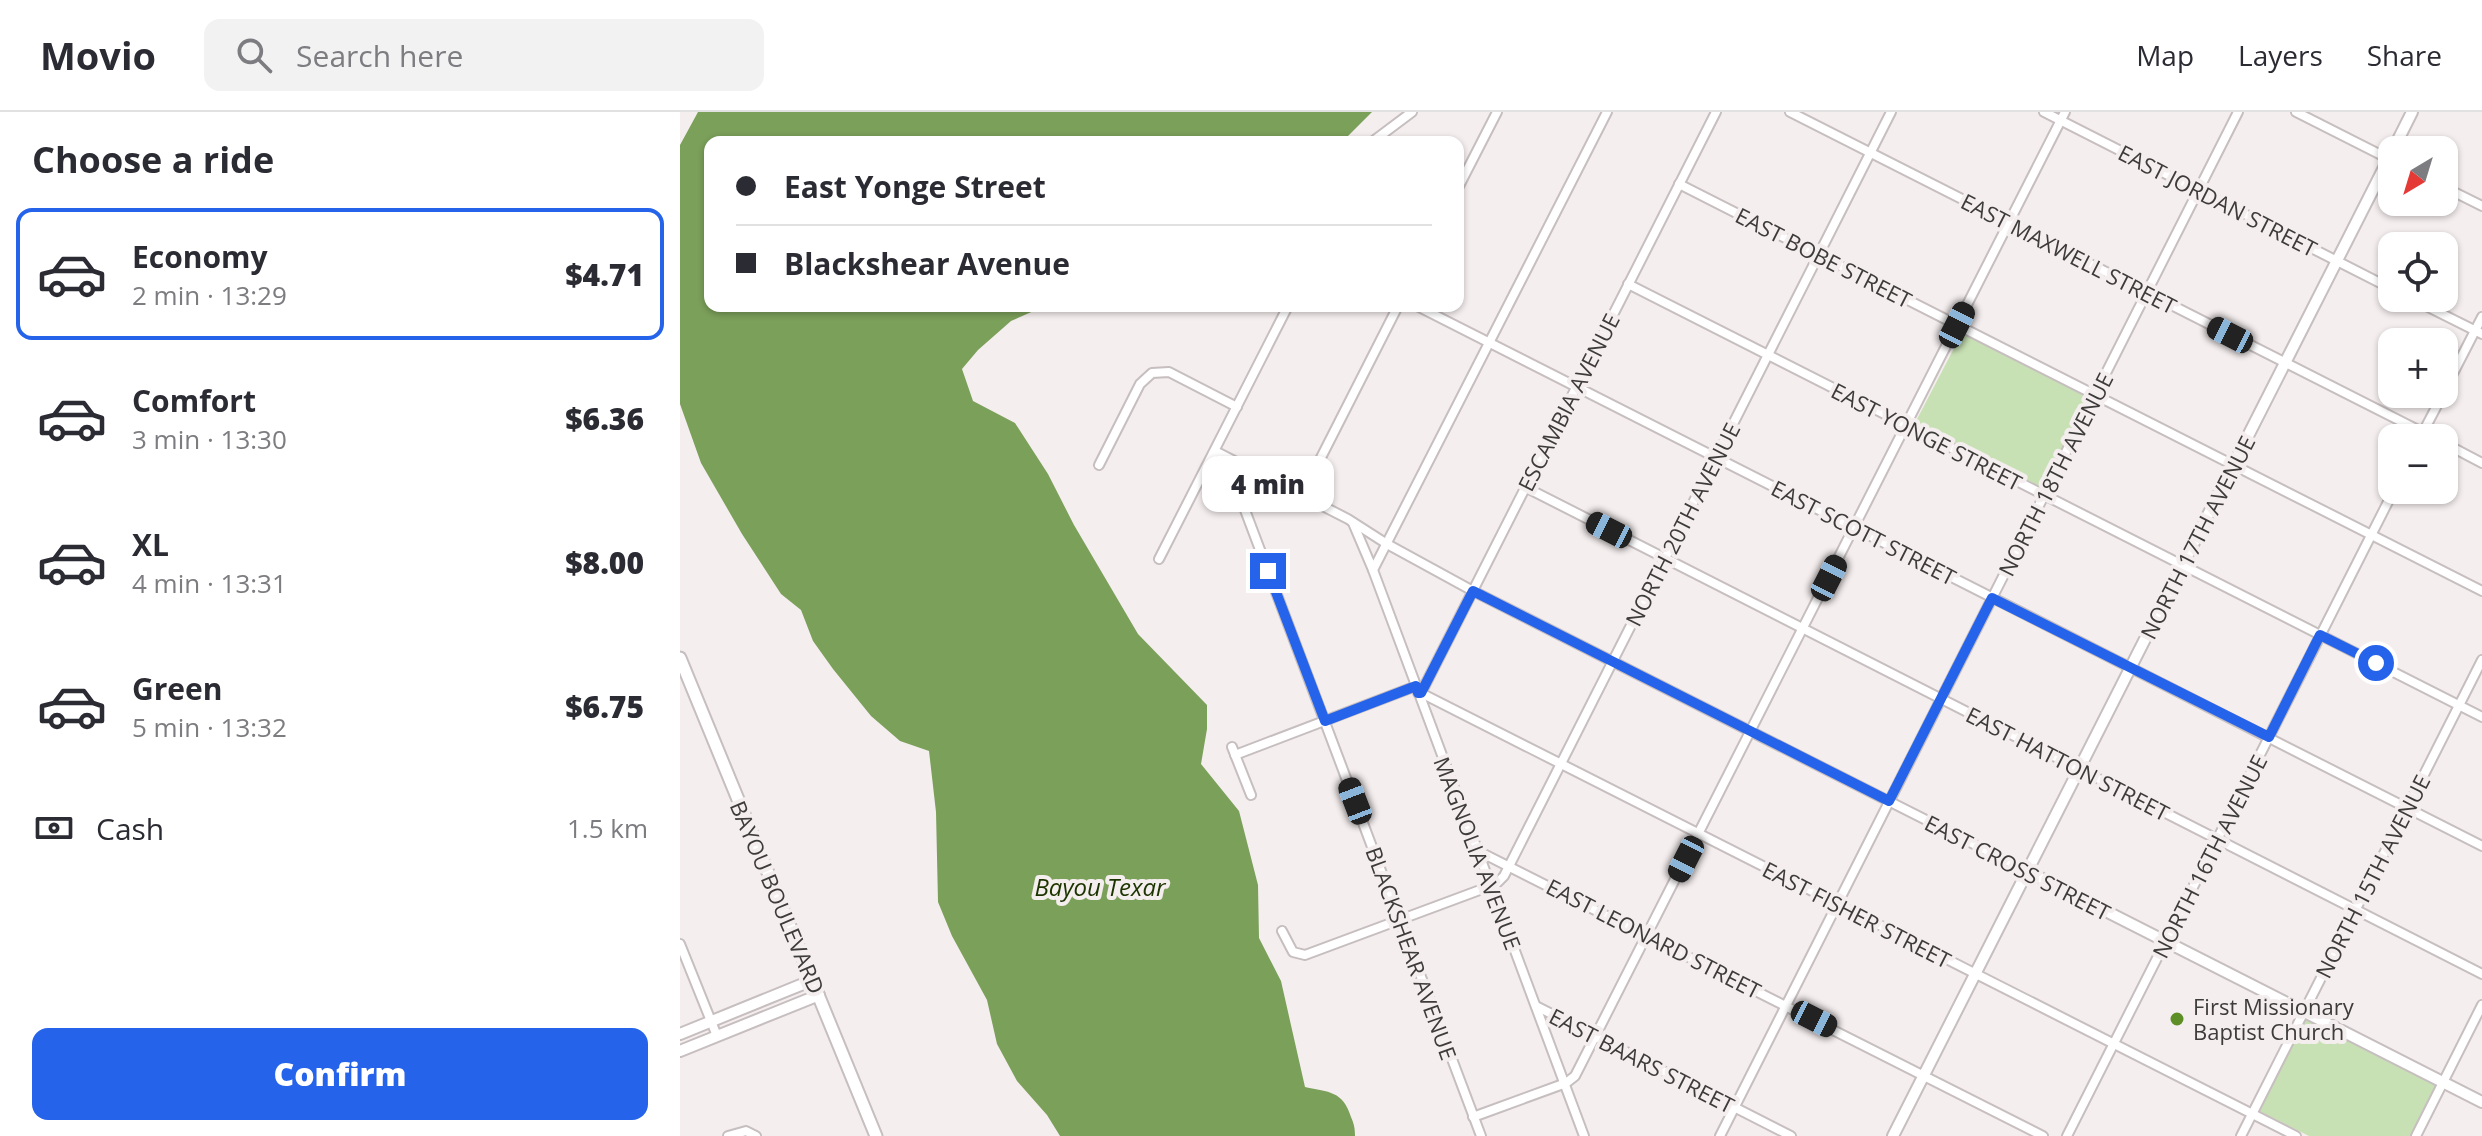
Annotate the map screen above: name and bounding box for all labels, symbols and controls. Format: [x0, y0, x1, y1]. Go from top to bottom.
search box [204, 19, 764, 91]
text: Movio [40, 29, 156, 81]
icon: search [232, 33, 276, 77]
text: Search here [296, 35, 463, 76]
text: Map [2136, 36, 2194, 74]
text: Layers [2238, 36, 2323, 74]
text: Share [2367, 36, 2442, 74]
text: Choose a ride [32, 135, 274, 184]
north arrow [2378, 136, 2458, 216]
map controls [2378, 136, 2458, 504]
street label: EAST JORDAN STREET [2114, 137, 2322, 263]
text: East Yonge Street [784, 166, 1046, 207]
street label: EAST MAXWELL STREET [1956, 186, 2182, 320]
street label: EAST BOBE STREET [1731, 200, 1917, 314]
button: locate [2378, 232, 2458, 312]
text: Economy [132, 236, 268, 277]
icon: car [36, 238, 108, 310]
text: Blackshear Avenue [784, 243, 1070, 284]
text: $4.71 [565, 254, 644, 295]
text: 2 min · 13:29 [132, 277, 287, 313]
car [1935, 298, 1979, 352]
street label: ESCAMBIA AVENUE [1510, 308, 1626, 496]
car [2203, 313, 2257, 357]
button: + [2378, 328, 2458, 408]
street label: NORTH 18TH AVENUE [1991, 367, 2119, 581]
street label: EAST YONGE STREET [1827, 375, 2027, 497]
text: Comfort [132, 380, 256, 421]
icon: car [36, 382, 108, 454]
text: $6.36 [565, 398, 644, 439]
street label: NORTH 20TH AVENUE [1618, 417, 1746, 631]
text: 3 min · 13:30 [132, 421, 287, 457]
button: − [2378, 424, 2458, 504]
street label: NORTH 17TH AVENUE [2133, 430, 2261, 644]
callout: 4 min [1202, 455, 1334, 511]
text: 4 min [1231, 466, 1305, 502]
street label: EAST SCOTT STREET [1767, 472, 1961, 592]
car [1582, 508, 1636, 552]
text: XL [132, 524, 169, 565]
icon: car [36, 526, 108, 598]
text: $8.00 [565, 542, 644, 583]
car [1807, 551, 1851, 605]
route end [1250, 553, 1286, 589]
text: 4 min · 13:31 [132, 565, 287, 601]
route start [2358, 645, 2394, 681]
text: Green [132, 668, 223, 709]
icon: car [36, 670, 108, 742]
text: $6.75 [565, 686, 644, 727]
street label: EAST HATTON STREET [1961, 699, 2175, 827]
text: 5 min · 13:32 [132, 709, 287, 745]
street label: NORTH 16TH AVENUE [2145, 749, 2273, 963]
street label: MAGNOLIA AVENUE [1427, 752, 1529, 954]
street label: NORTH 15TH AVENUE [2308, 769, 2436, 983]
car [1335, 774, 1375, 828]
street label: BAYOU BOULEVARD [724, 796, 832, 998]
icon: cash [32, 806, 76, 850]
street label: EAST CROSS STREET [1920, 807, 2116, 927]
text: Cash [96, 808, 164, 849]
text: 1.5 km [567, 810, 648, 846]
car [1664, 832, 1708, 886]
street label: BLACKSHEAR AVENUE [1359, 842, 1465, 1064]
street label: EAST FISHER STREET [1758, 853, 1956, 975]
water label: Bayou Texar [1034, 870, 1167, 903]
street label: EAST LEONARD STREET [1542, 871, 1766, 1005]
place label: First Missionary Baptist Church [2193, 991, 2355, 1046]
car [1787, 997, 1841, 1041]
street label: EAST BAARS STREET [1544, 1000, 1740, 1120]
marker: First Missionary Baptist Church [2168, 1010, 2186, 1028]
button: Confirm [32, 1028, 648, 1120]

